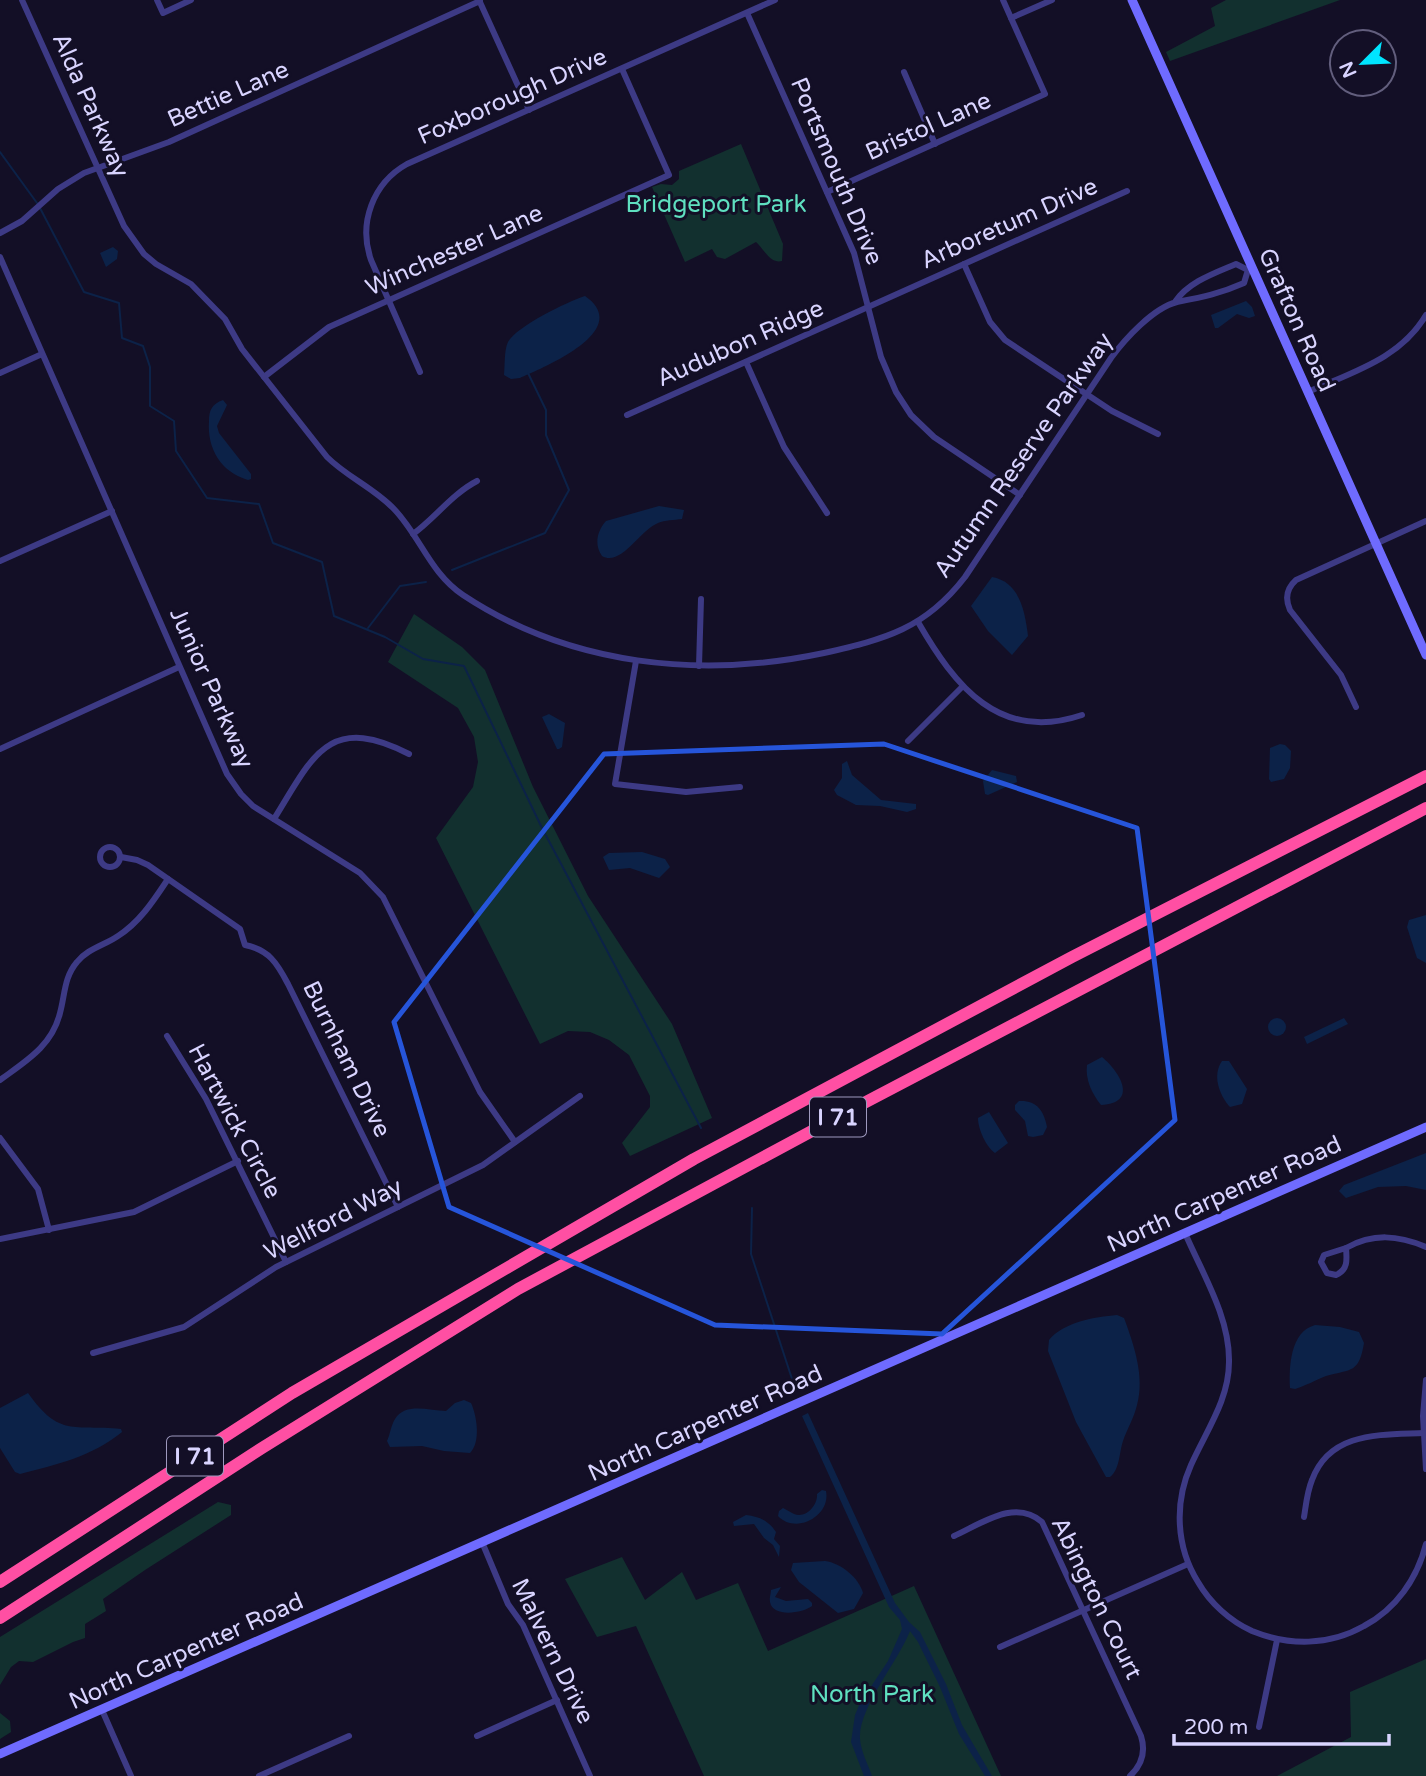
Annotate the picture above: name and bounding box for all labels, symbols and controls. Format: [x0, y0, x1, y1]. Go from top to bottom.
north arrow [1328, 28, 1398, 98]
street label: Alda Parkway [46, 29, 135, 182]
street label: Foxborough Drive [413, 42, 611, 151]
street label: Bettie Lane [163, 55, 293, 134]
text: N [1335, 58, 1362, 81]
street label: Portsmouth Drive [784, 73, 889, 269]
street label: Bristol Lane [861, 86, 995, 167]
street label: Arboretum Drive [916, 172, 1102, 275]
park label: Bridgeport Park [625, 190, 807, 219]
street label: Winchester Lane [361, 198, 547, 302]
street label: Grafton Road [1252, 244, 1341, 397]
street label: Audubon Ridge [652, 294, 828, 393]
street label: Autumn Reserve Parkway [928, 327, 1119, 583]
street label: Junior Parkway [163, 603, 260, 773]
street label: Burnham Drive [296, 976, 397, 1142]
street label: Hartwick Circle [182, 1039, 287, 1203]
road number: I 71 [810, 1098, 866, 1136]
street label: North Carpenter Road [1103, 1130, 1346, 1259]
street label: Wellford Way [259, 1172, 407, 1267]
street label: North Carpenter Road [584, 1359, 827, 1488]
road number: I 71 [167, 1436, 223, 1476]
street label: Abington Court [1045, 1512, 1148, 1684]
street label: Malvern Drive [505, 1574, 600, 1729]
street label: North Carpenter Road [65, 1587, 308, 1716]
park label: North Park [810, 1680, 934, 1709]
scale bar [1174, 1702, 1389, 1746]
text: 200 m [1184, 1715, 1248, 1740]

